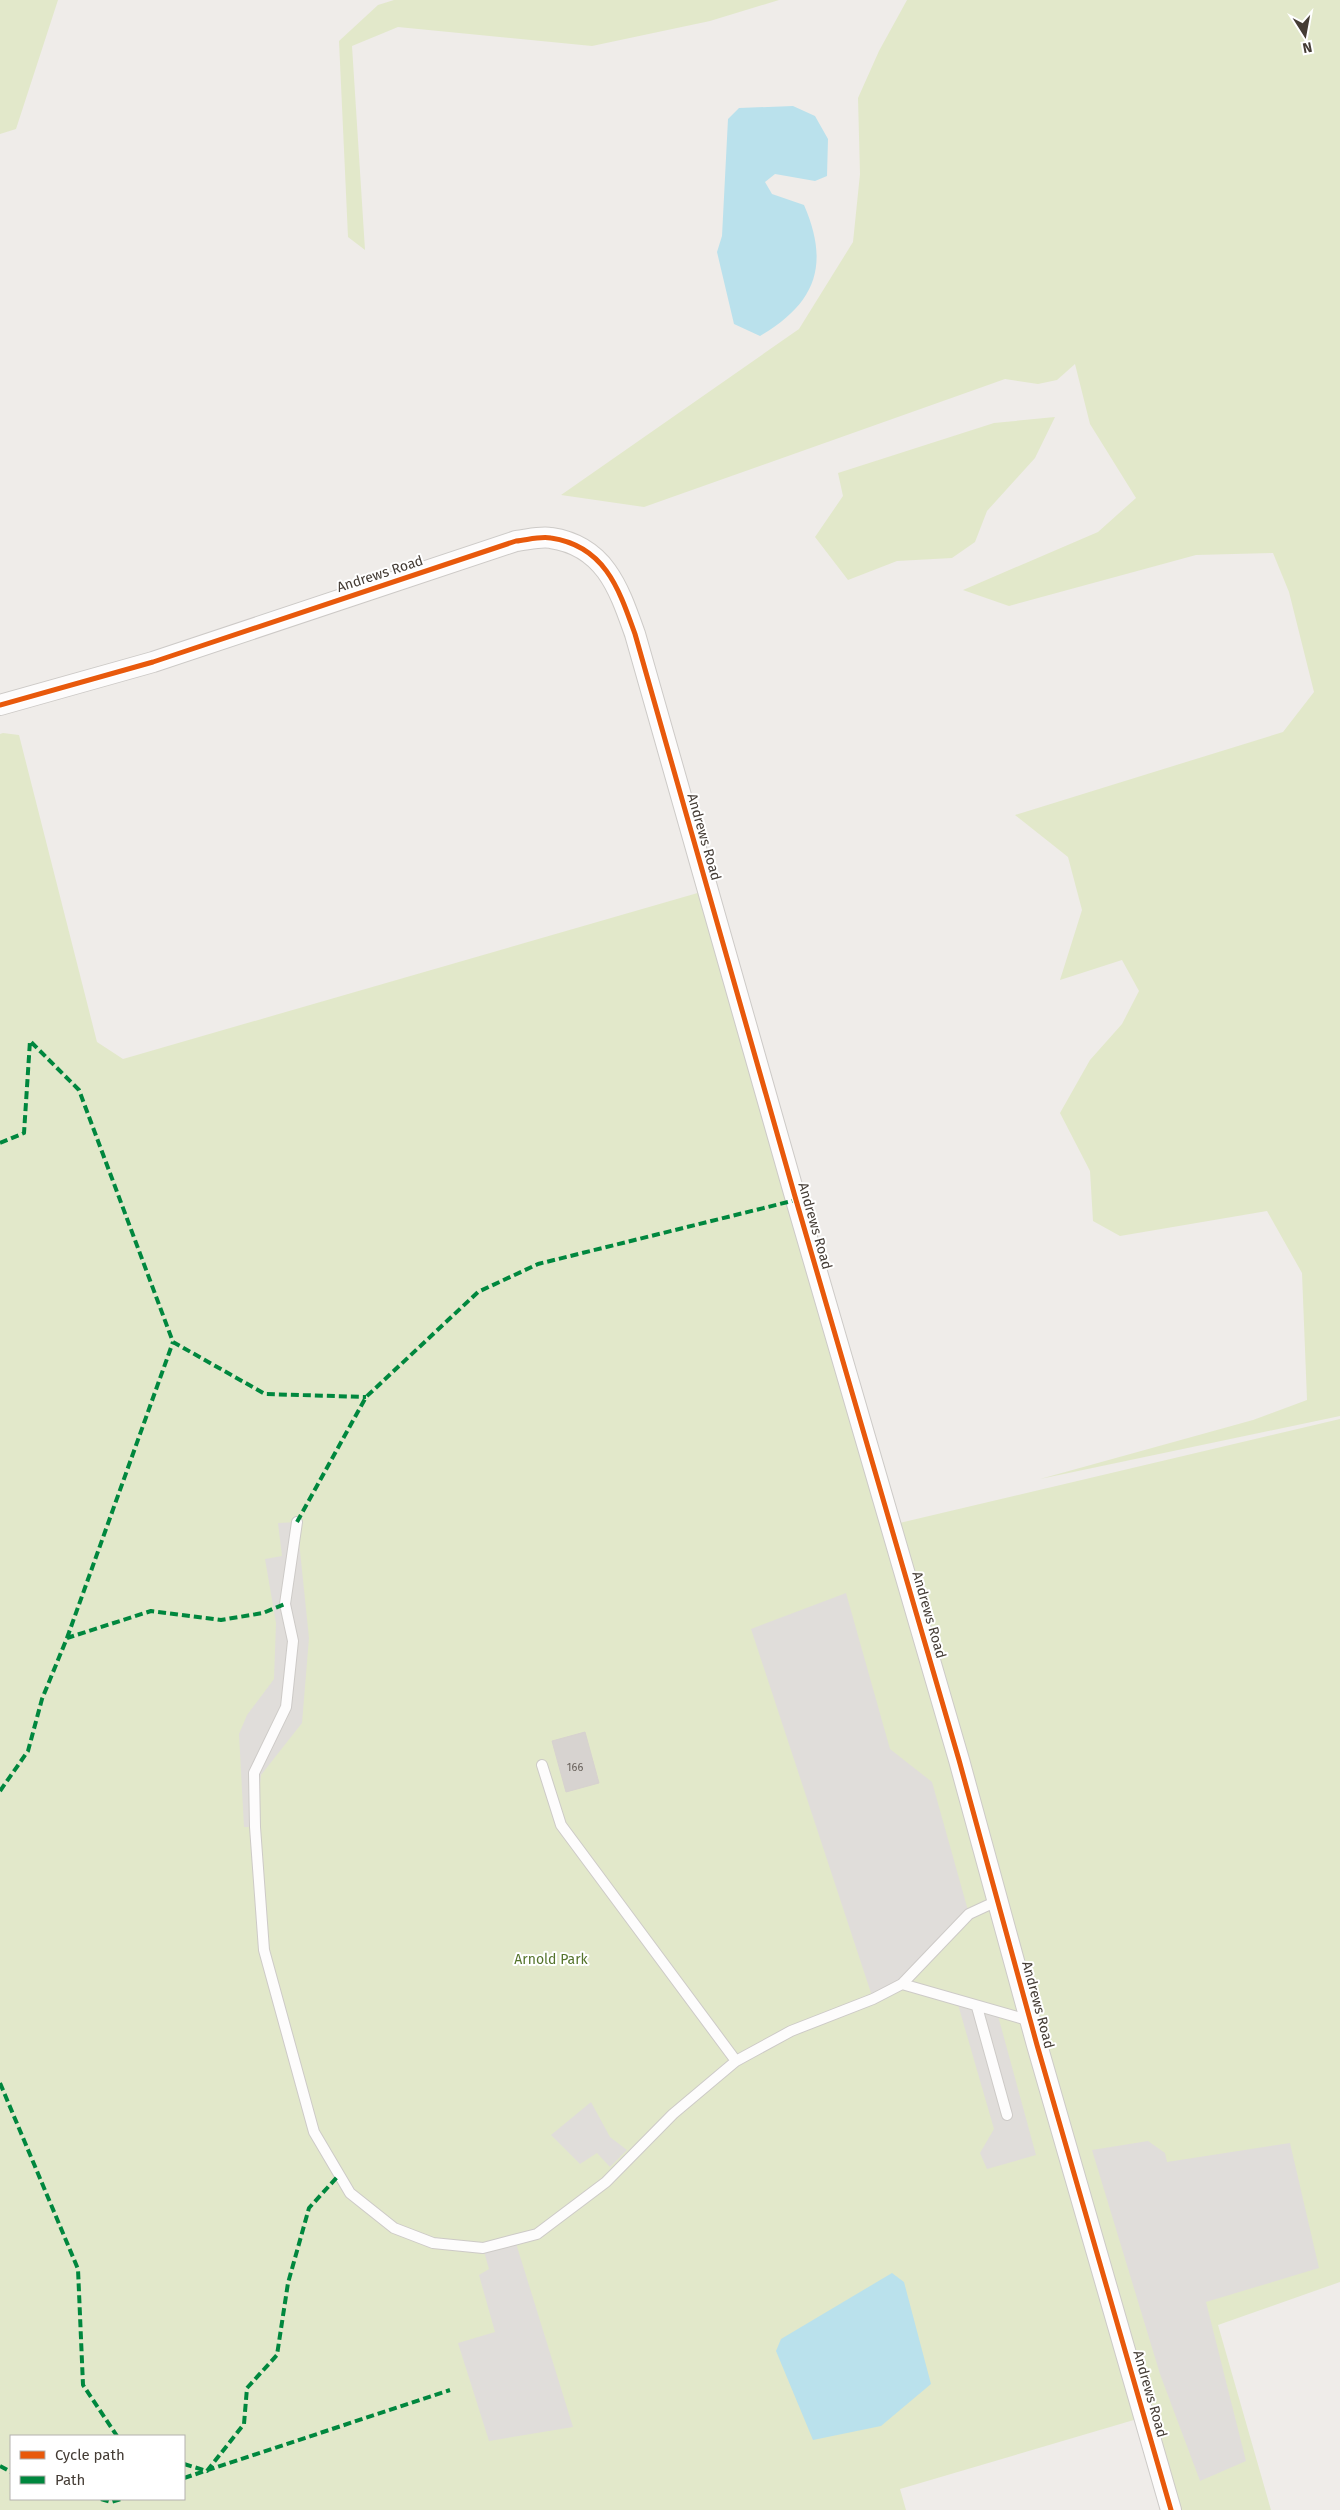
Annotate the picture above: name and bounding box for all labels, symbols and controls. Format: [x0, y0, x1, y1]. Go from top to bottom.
north arrow [1280, 10, 1330, 60]
text: N [1301, 38, 1314, 57]
street label: Andrews Road [335, 552, 425, 596]
street label: Andrews Road [683, 791, 725, 883]
street label: Andrews Road [794, 1180, 836, 1272]
street label: Andrews Road [908, 1569, 950, 1661]
house number: 166 [567, 1761, 583, 1774]
park label: Arnold Park [514, 1951, 589, 1968]
street label: Andrews Road [1018, 1959, 1058, 2051]
street label: Andrews Road [1129, 2348, 1171, 2440]
legend [10, 2435, 185, 2500]
text: Cycle path [55, 2446, 125, 2464]
text: Path [55, 2471, 85, 2489]

